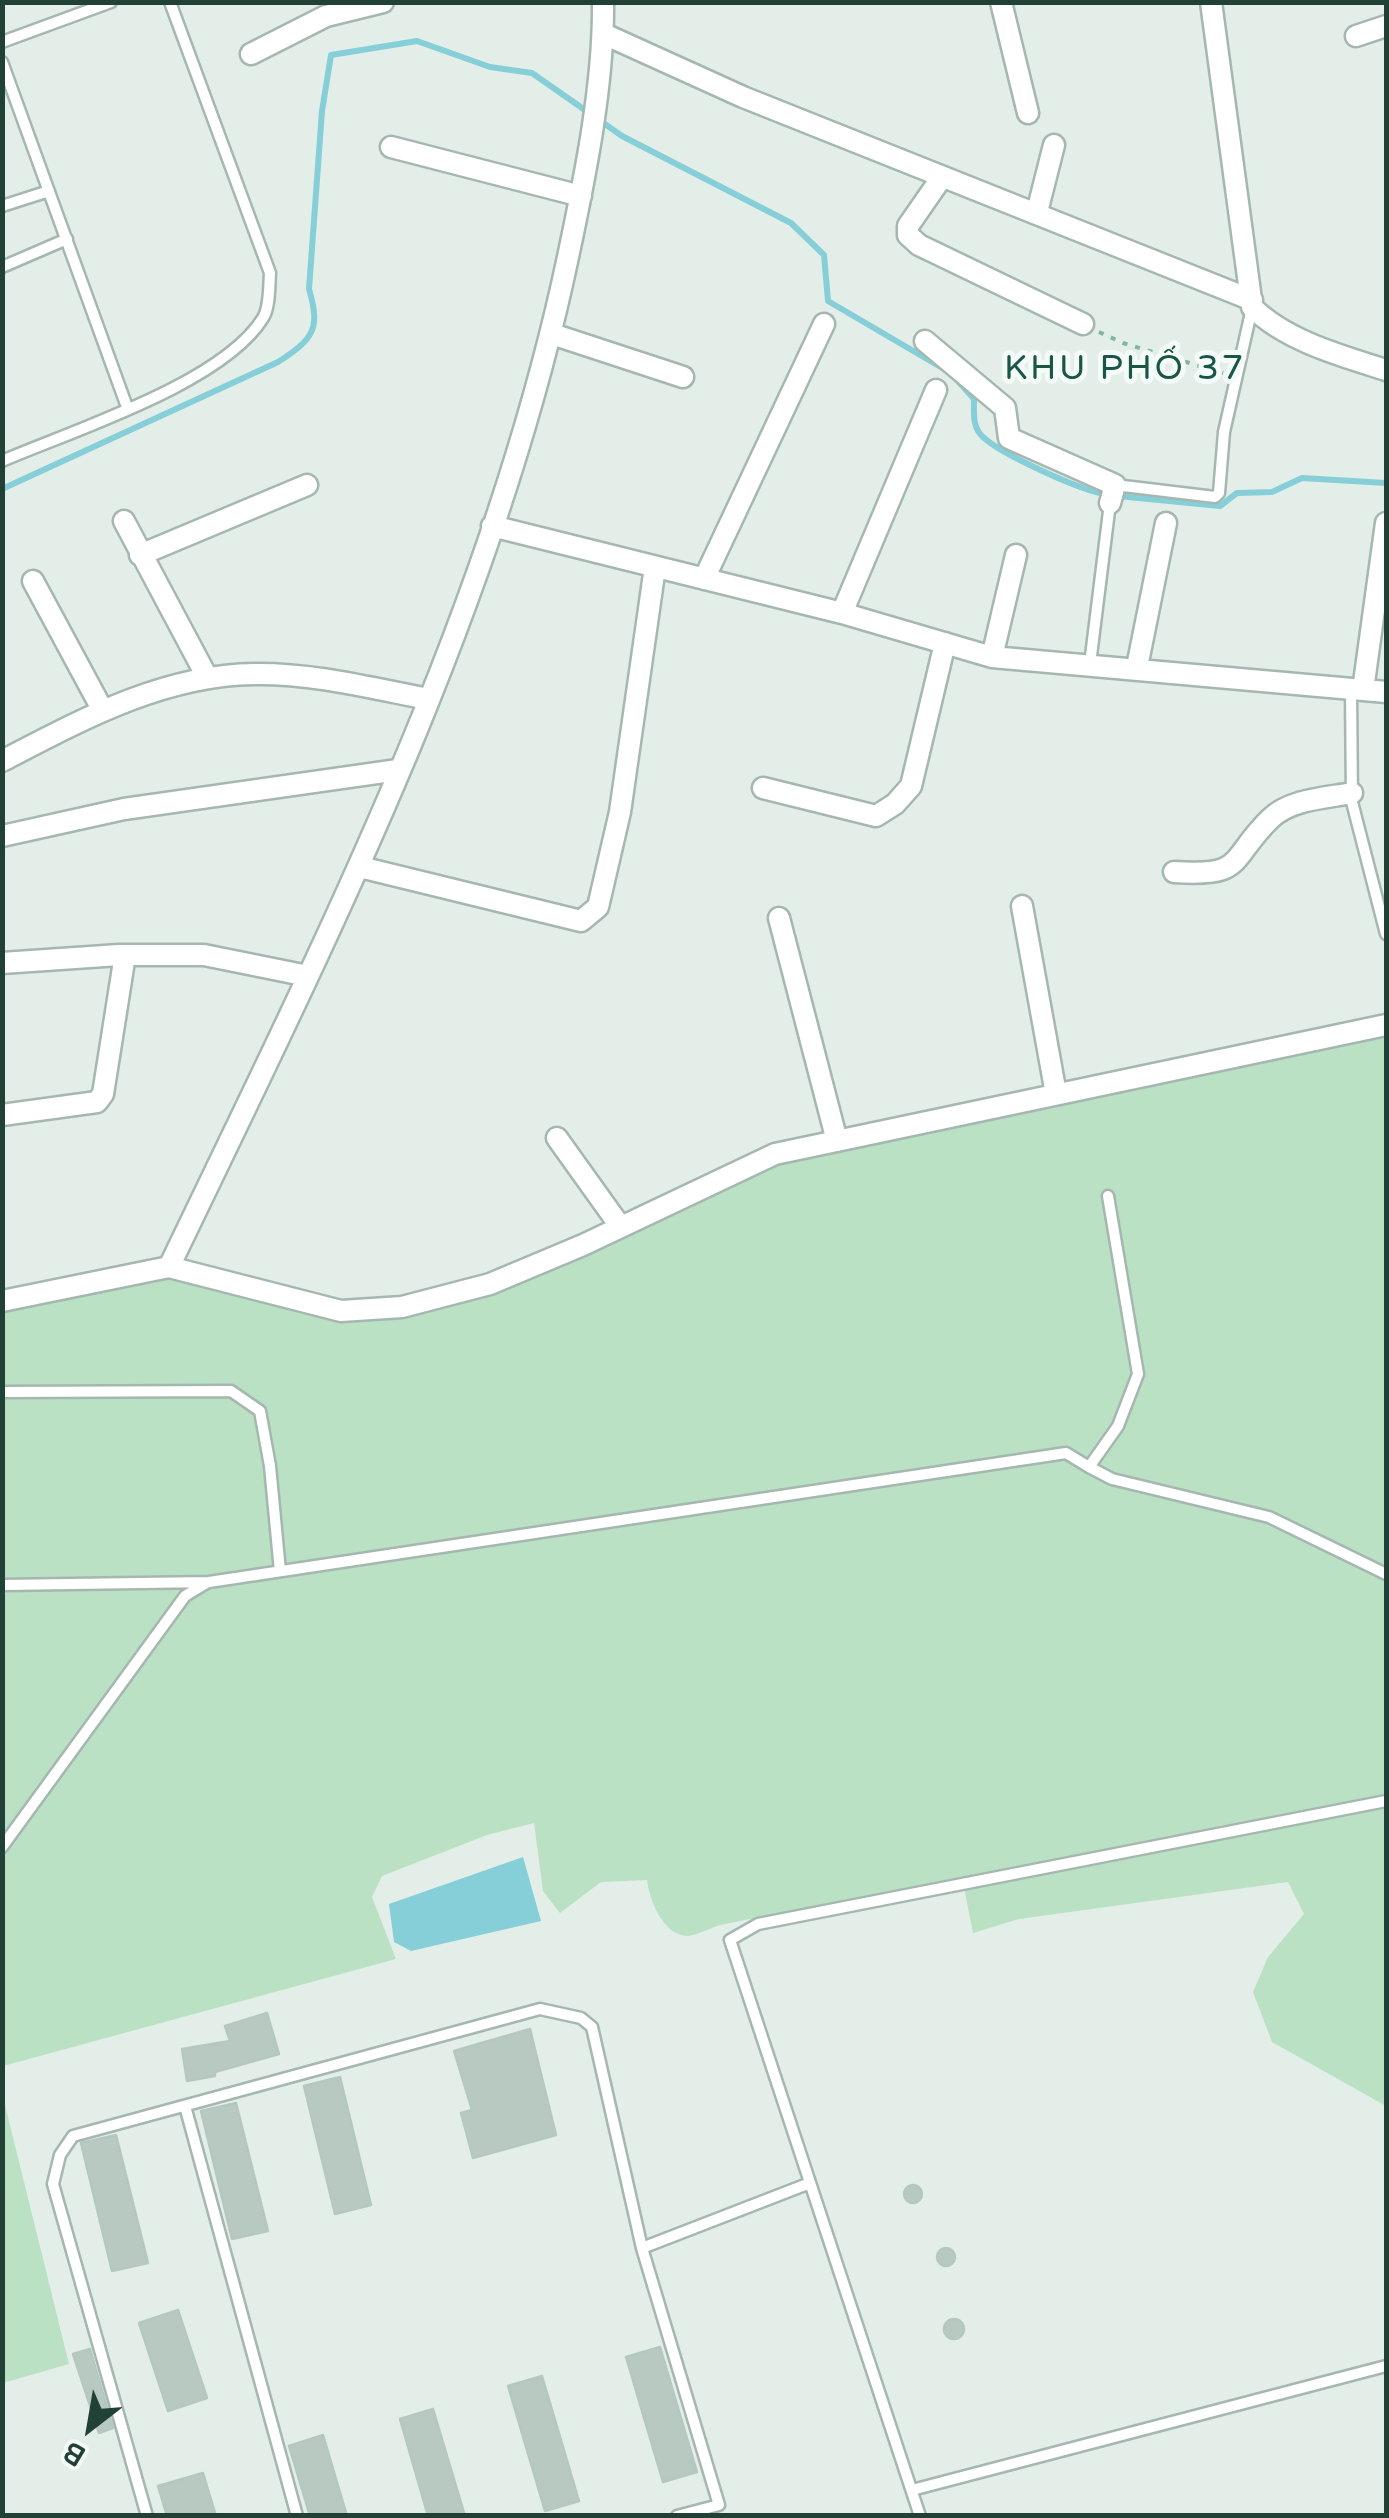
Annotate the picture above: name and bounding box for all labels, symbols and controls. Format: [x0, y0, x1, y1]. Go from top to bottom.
district label: KHU PHỐ 37 [1004, 349, 1246, 391]
north arrow [40, 2378, 140, 2478]
text: B [57, 2434, 92, 2473]

